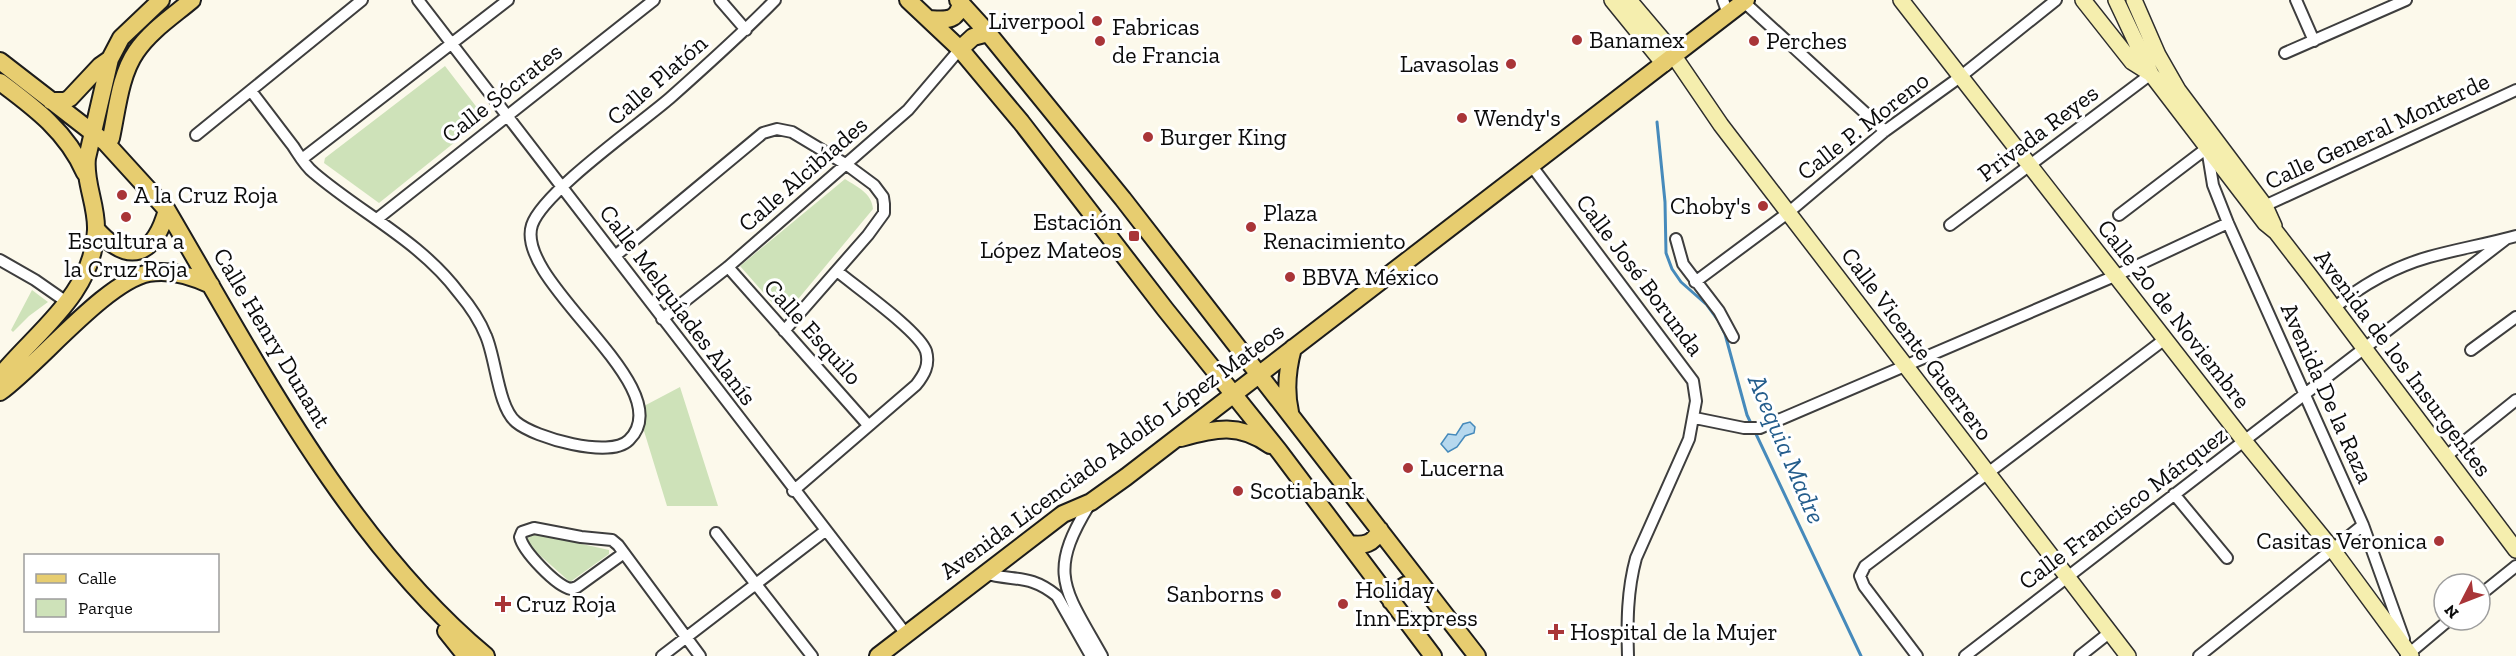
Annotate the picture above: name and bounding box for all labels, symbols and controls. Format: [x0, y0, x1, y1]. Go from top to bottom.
place label: Liverpool [988, 6, 1085, 35]
place label: Fabricas de Francia [1112, 12, 1221, 69]
marker: Liverpool [1090, 14, 1104, 28]
place label: Banamex [1589, 25, 1685, 54]
place label: Perches [1766, 26, 1847, 55]
street label: Calle Platón [601, 28, 713, 131]
marker: Banamex [1570, 33, 1584, 47]
marker: Fabricas de Francia [1093, 34, 1107, 48]
marker: Perches [1747, 34, 1761, 48]
street label: Calle Sócrates [436, 36, 568, 149]
place label: Lavasolas [1400, 49, 1499, 78]
marker: Lavasolas [1504, 57, 1518, 71]
street label: Calle P. Moreno [1791, 65, 1934, 186]
street label: Calle General Monterde [2260, 66, 2494, 195]
street label: Privada Reyes [1972, 78, 2104, 187]
place label: Wendy's [1474, 103, 1561, 132]
street label: Calle Alcibíades [732, 110, 873, 238]
marker: Wendy's [1455, 111, 1469, 125]
place label: Burger King [1160, 122, 1287, 151]
marker: Burger King [1141, 130, 1155, 144]
place label: A la Cruz Roja [134, 180, 278, 209]
marker: A la Cruz Roja [115, 188, 129, 202]
street label: Calle José Borunda [1570, 188, 1711, 362]
place label: Choby's [1670, 191, 1751, 220]
place label: Plaza Renacimiento [1263, 198, 1406, 255]
street label: Calle Melquíades Alanís [593, 199, 763, 411]
marker: Choby's [1756, 199, 1770, 213]
place label: Estación López Mateos [980, 207, 1122, 264]
marker: Escultura a la Cruz Roja [119, 210, 133, 224]
street label: Calle 20 de Noviembre [2091, 213, 2257, 414]
marker: Plaza Renacimiento [1244, 220, 1258, 234]
place label: Escultura a la Cruz Roja [64, 226, 188, 283]
marker: Estación López Mateos [1127, 229, 1141, 243]
street label: Calle Vicente Guerrero [1835, 241, 2000, 446]
street label: Calle Henry Dunant [207, 243, 338, 433]
street label: Avenida de los Insurgentes [2308, 243, 2498, 482]
place label: BBVA México [1302, 262, 1439, 291]
marker: BBVA México [1283, 270, 1297, 284]
street label: Calle Esquilo [758, 273, 869, 391]
street label: Avenida De la Raza [2275, 298, 2380, 488]
street label: Avenida Licenciado Adolfo López Mateos [934, 316, 1289, 585]
water label: Acequia Madre [1741, 369, 1833, 529]
street label: Calle Francisco Márquez [2013, 420, 2233, 596]
place label: Lucerna [1420, 453, 1505, 482]
marker: Lucerna [1401, 461, 1415, 475]
place label: Scotiabank [1250, 476, 1365, 505]
marker: Scotiabank [1231, 484, 1245, 498]
place label: Casitas Veronica [2256, 526, 2427, 555]
marker: Casitas Veronica [2432, 534, 2446, 548]
legend [24, 554, 219, 632]
text: Calle [78, 567, 116, 589]
north arrow [2432, 572, 2492, 632]
place label: Holiday Inn Express [1355, 575, 1478, 632]
place label: Sanborns [1166, 579, 1264, 608]
marker: Sanborns [1269, 587, 1283, 601]
place label: Cruz Roja [516, 589, 617, 618]
marker: Cruz Roja [494, 595, 512, 613]
text: Parque [78, 597, 133, 619]
marker: Holiday Inn Express [1336, 597, 1350, 611]
text: N [2440, 601, 2462, 623]
place label: Hospital de la Mujer [1570, 617, 1778, 646]
marker: Hospital de la Mujer [1547, 623, 1565, 641]

